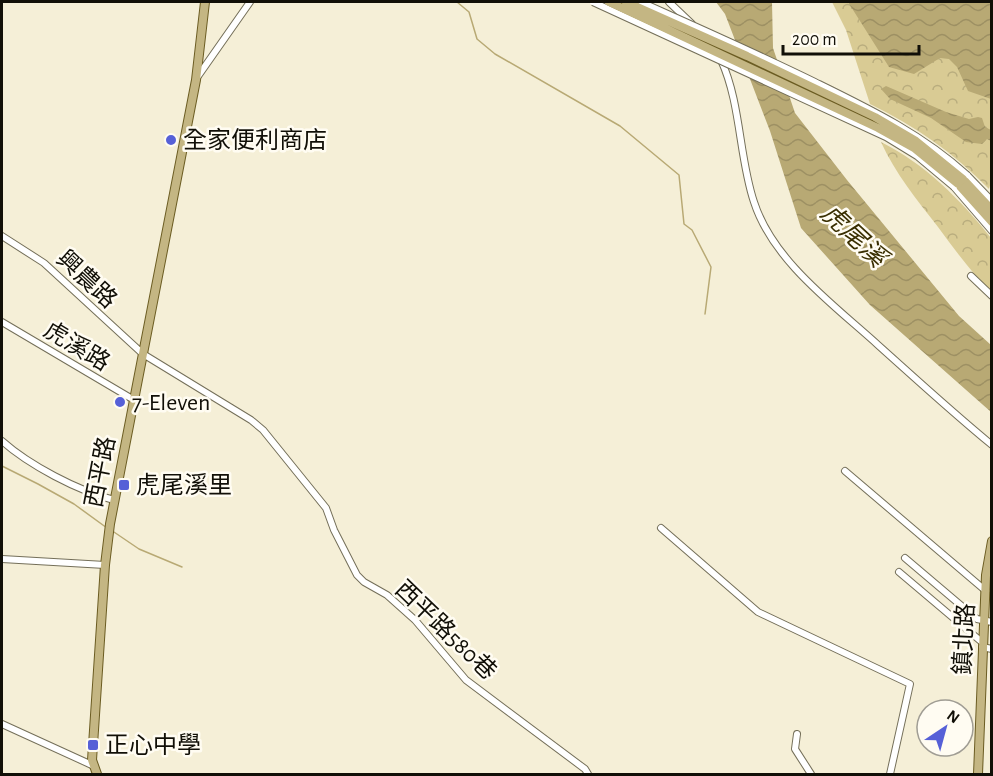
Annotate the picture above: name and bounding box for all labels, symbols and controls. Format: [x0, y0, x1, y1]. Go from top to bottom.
scale bar [783, 18, 920, 56]
text: 200 m [792, 31, 837, 49]
place label: 全家便利商店 [183, 127, 327, 153]
marker: 全家便利商店 [164, 133, 178, 147]
water label: 虎尾溪 [816, 199, 894, 275]
street label: 興農路 [52, 245, 122, 313]
street label: 虎溪路 [39, 316, 115, 376]
place label: 7-Eleven [132, 391, 210, 415]
marker: 7-Eleven [113, 395, 127, 409]
street label: 西平路 [80, 434, 120, 510]
place label: 虎尾溪里 [136, 472, 232, 498]
marker: 虎尾溪里 [117, 478, 131, 492]
street label: 西平路580巷 [390, 575, 502, 685]
street label: 鎮北路 [949, 602, 979, 676]
north arrow [915, 698, 975, 758]
text: N [944, 707, 962, 726]
place label: 正心中學 [105, 732, 201, 758]
marker: 正心中學 [86, 738, 100, 752]

